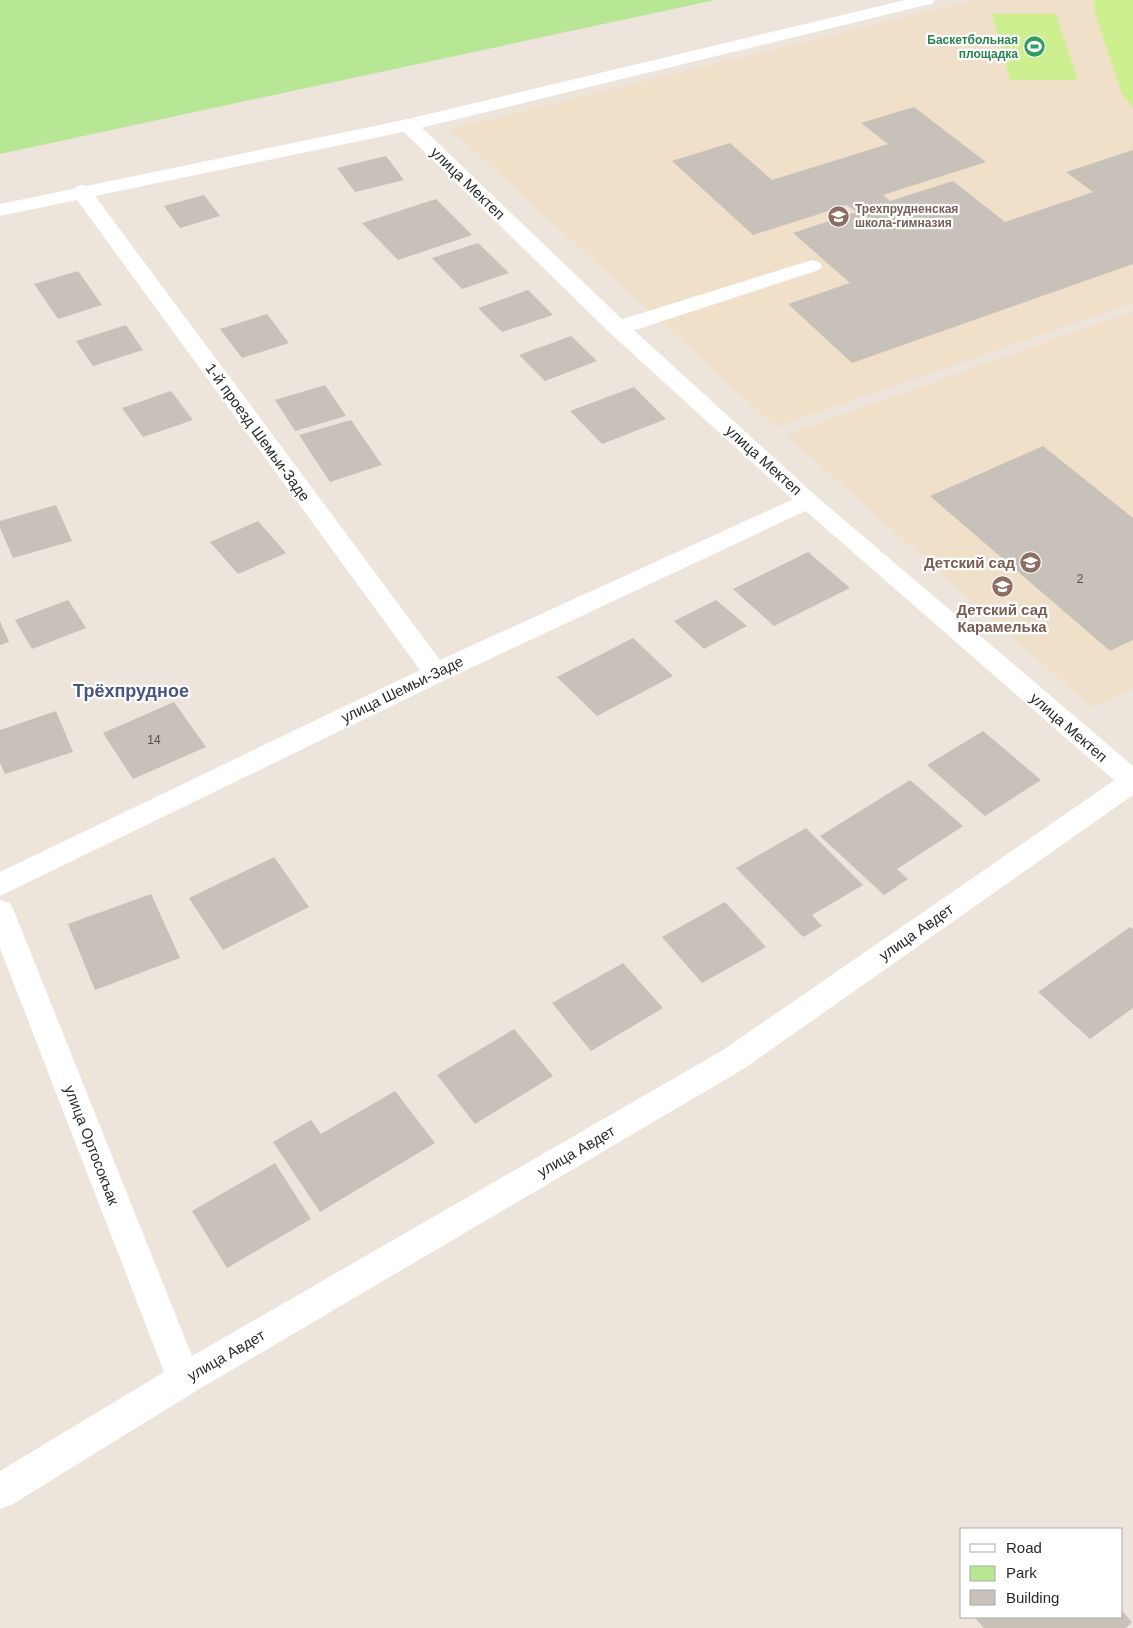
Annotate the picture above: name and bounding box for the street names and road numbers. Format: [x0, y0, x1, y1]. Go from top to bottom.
street label: улица Мектеп [427, 143, 509, 223]
street label: 1-й проезд Шемьи-Заде [202, 360, 314, 504]
street label: улица Мектеп [723, 421, 805, 499]
street label: улица Шемьи-Заде [338, 652, 466, 726]
street label: улица Мектеп [1027, 689, 1111, 765]
street label: улица Авдет [876, 900, 956, 964]
street label: улица Ортосокъак [61, 1083, 123, 1208]
street label: улица Авдет [534, 1122, 618, 1180]
street label: улица Авдет [184, 1326, 268, 1384]

